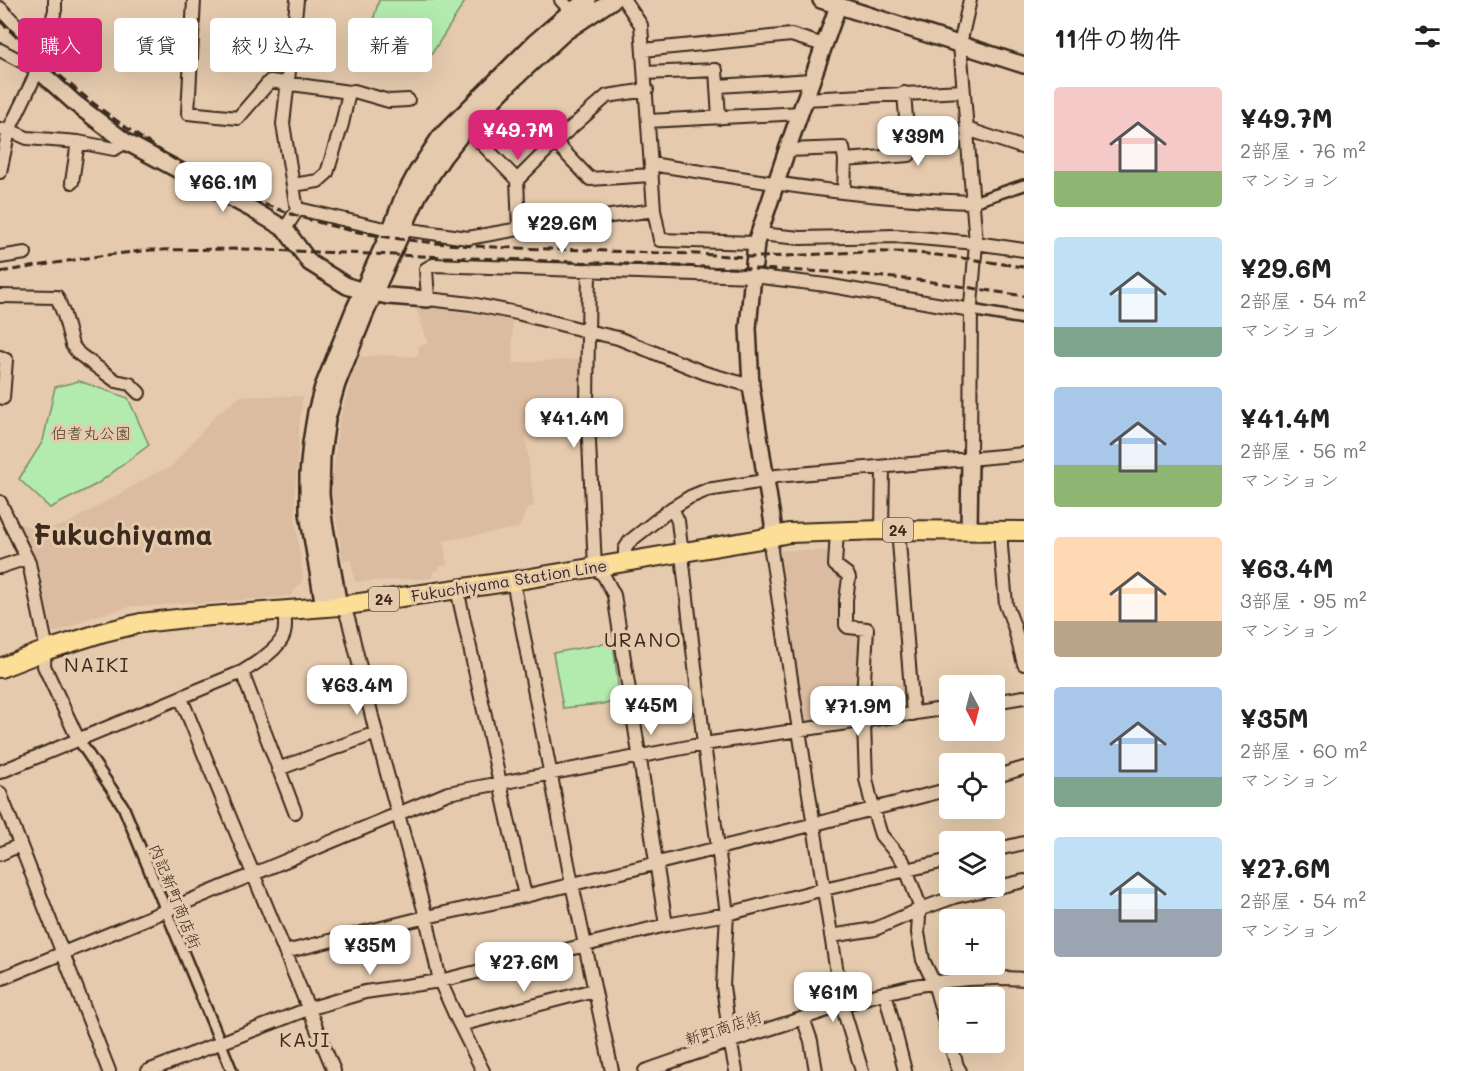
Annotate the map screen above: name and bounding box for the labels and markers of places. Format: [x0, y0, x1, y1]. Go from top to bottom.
pin: ¥49.7M [469, 110, 567, 161]
pin: ¥39M [882, 116, 954, 167]
pin: ¥66.1M [174, 162, 272, 213]
pin: ¥29.6M [513, 203, 611, 254]
pin: ¥41.4M [525, 398, 623, 449]
pin: ¥63.4M [308, 665, 406, 716]
pin: ¥45M [615, 685, 687, 736]
pin: ¥71.9M [809, 686, 907, 737]
pin: ¥35M [334, 925, 406, 976]
pin: ¥27.6M [475, 942, 573, 993]
pin: ¥61M [797, 972, 869, 1023]

